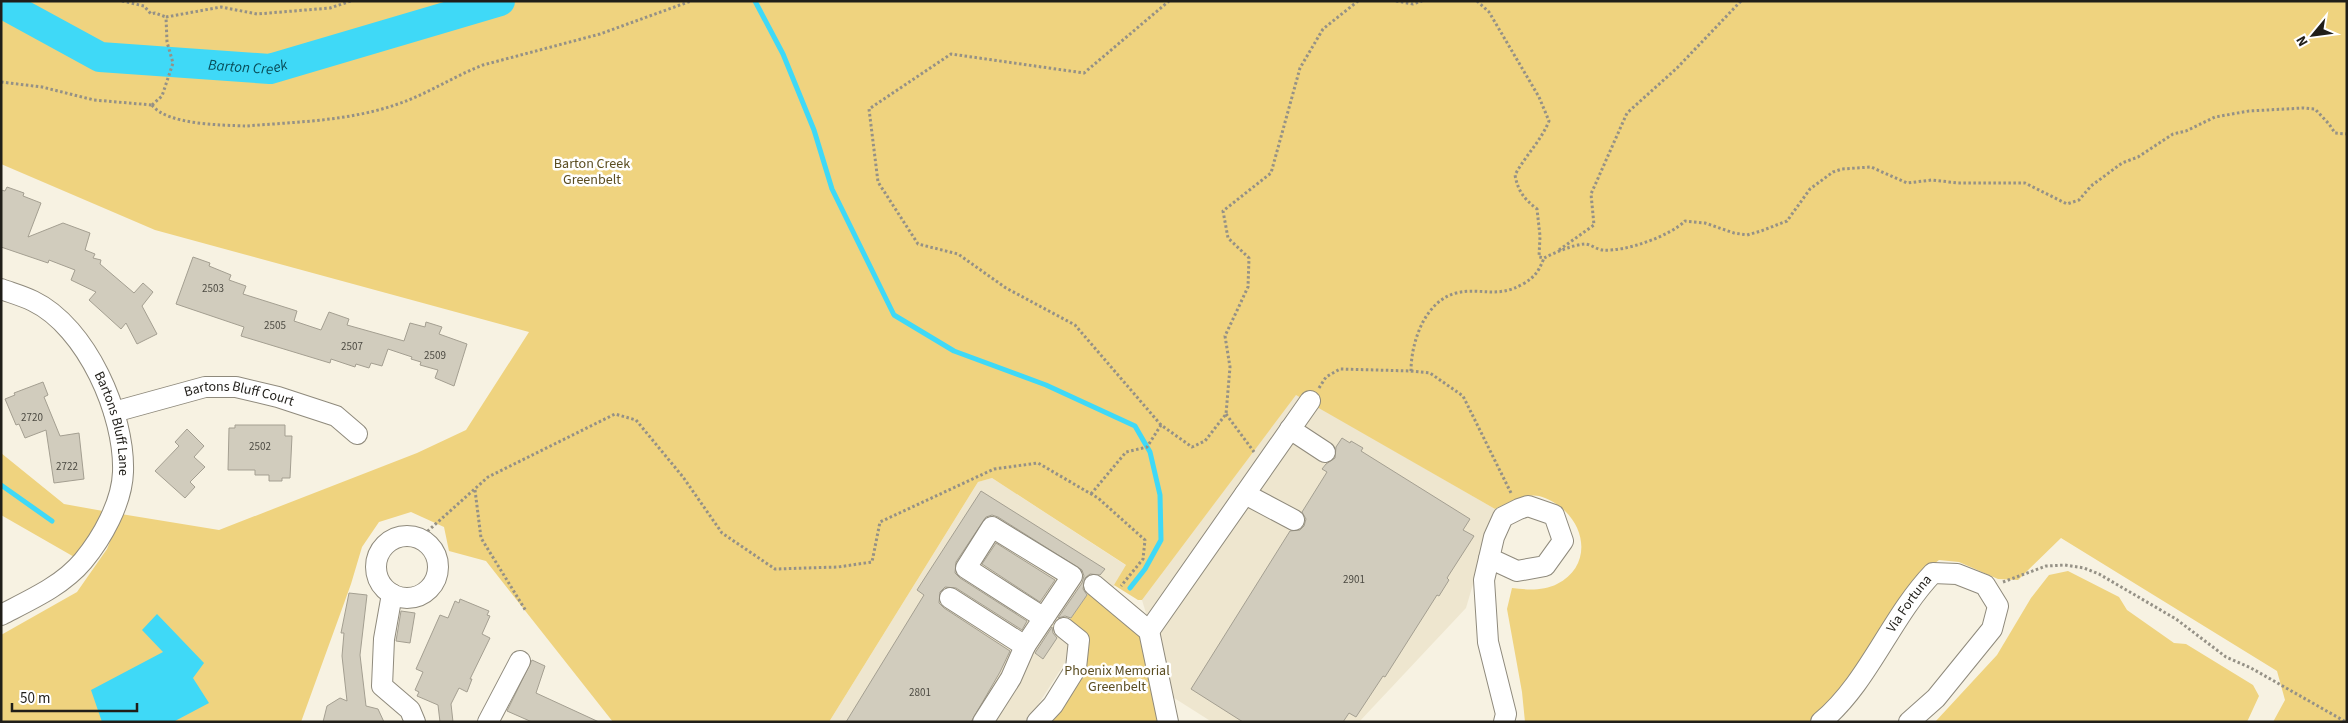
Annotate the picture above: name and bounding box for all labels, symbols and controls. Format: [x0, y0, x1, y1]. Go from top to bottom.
north arrow [2288, 10, 2338, 60]
text: N [2292, 32, 2314, 50]
water label: Barton Creek [207, 54, 291, 80]
park label: Barton Creek Greenbelt [554, 154, 630, 190]
house number: 2503 [202, 281, 224, 296]
house number: 2505 [264, 318, 286, 333]
house number: 2507 [341, 339, 363, 354]
house number: 2509 [424, 348, 446, 363]
street label: Bartons Bluff Lane [89, 368, 133, 476]
street label: Bartons Bluff Court [182, 376, 297, 412]
house number: 2720 [21, 410, 43, 425]
house number: 2502 [249, 439, 271, 454]
house number: 2722 [56, 459, 78, 474]
street label: Via Fortuna [1882, 571, 1937, 637]
house number: 2901 [1343, 572, 1365, 587]
park label: Phoenix Memorial Greenbelt [1064, 661, 1170, 697]
scale bar [12, 680, 138, 712]
house number: 2801 [909, 685, 931, 700]
text: 50 m [20, 688, 50, 709]

